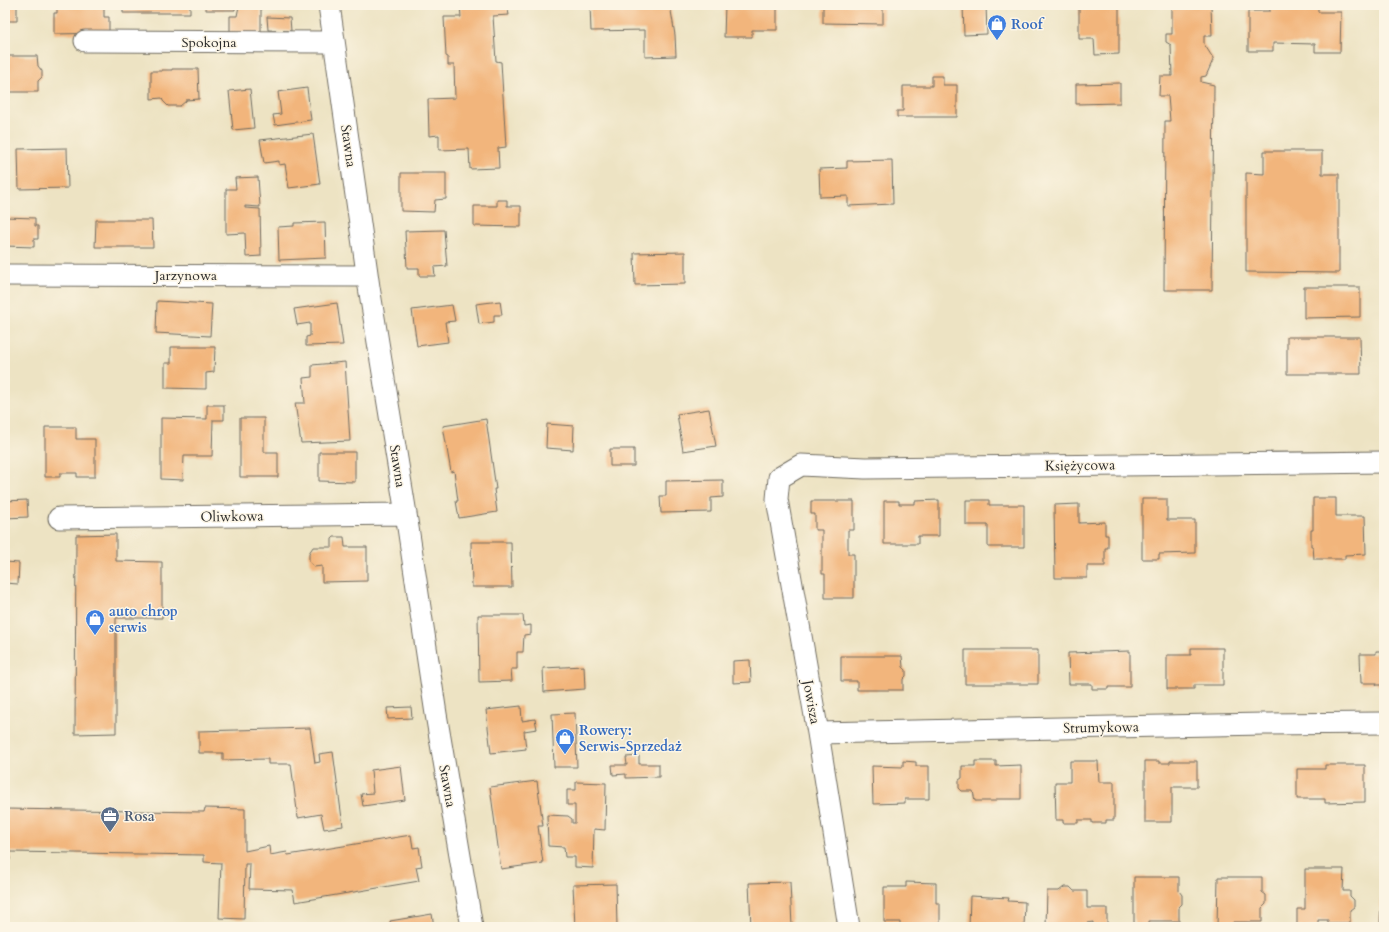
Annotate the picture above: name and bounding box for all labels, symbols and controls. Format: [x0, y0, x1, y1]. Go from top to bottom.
shop icon: Roof [986, 13, 1008, 41]
place label: Roof [1011, 15, 1045, 34]
street label: Spokojna [181, 33, 237, 52]
street label: Stawna [336, 124, 361, 169]
street label: Jarzynowa [153, 266, 217, 285]
street label: Stawna [385, 443, 410, 489]
street label: Księżycowa [1045, 455, 1115, 476]
street label: Oliwkowa [200, 506, 264, 527]
place label: auto chrop serwis [109, 602, 178, 637]
shop icon: auto chrop serwis [84, 608, 106, 636]
street label: Jowisza [798, 677, 825, 726]
street label: Strumykowa [1063, 717, 1139, 738]
place label: Rowery: Serwis-Sprzedaż [579, 721, 682, 756]
shop icon: Rowery: Serwis-Sprzedaż [554, 727, 576, 755]
street label: Stawna [434, 763, 461, 809]
office icon: Rosa [99, 805, 121, 833]
place label: Rosa [124, 807, 155, 826]

